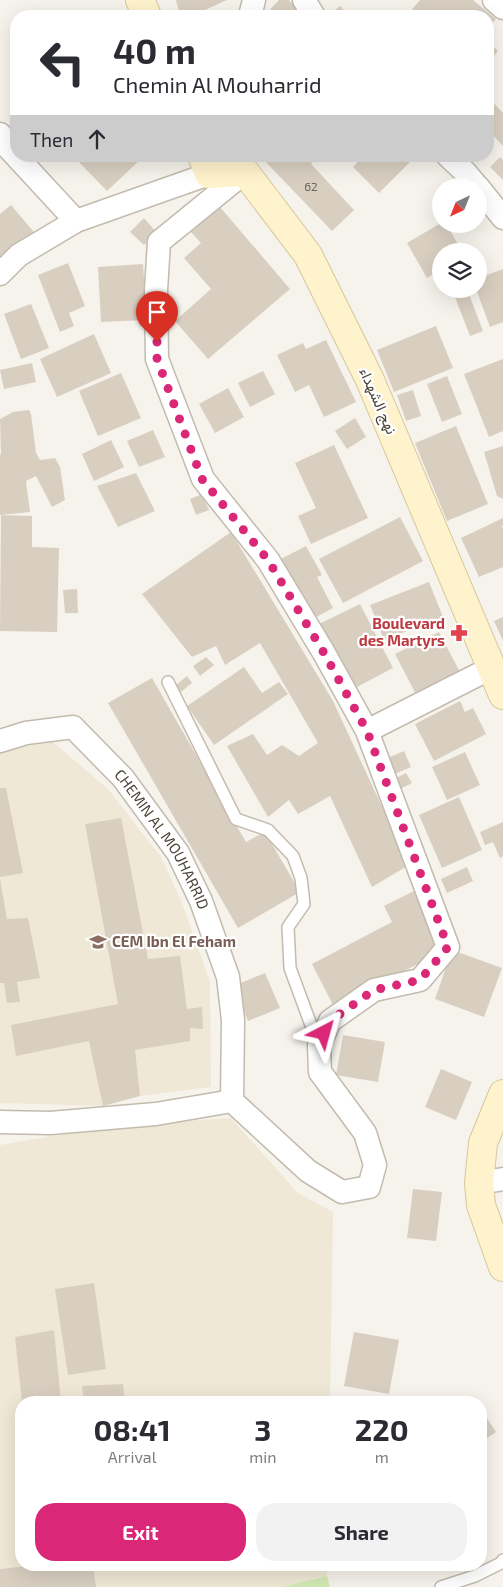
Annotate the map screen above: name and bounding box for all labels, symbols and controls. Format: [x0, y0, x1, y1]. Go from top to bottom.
text: 40 m [113, 29, 196, 71]
icon: left [30, 30, 95, 95]
text: Chemin Al Mouharrid [113, 71, 322, 97]
icon: ahead [83, 125, 111, 153]
text: Then [30, 128, 73, 151]
north arrow [432, 178, 488, 232]
map controls [432, 178, 487, 298]
house number: 62 [304, 179, 318, 193]
button: layers [432, 243, 487, 298]
pin [136, 291, 178, 342]
icon: arrive [143, 298, 171, 326]
street label: نهج الشهداء [354, 365, 402, 438]
place label: Boulevard des Martyrs [359, 614, 445, 650]
pharmacy icon: Boulevard des Martyrs [449, 623, 469, 643]
street label: CHEMIN AL MOUHARRID [111, 765, 213, 911]
school or university icon: CEM Ibn El Feham [88, 932, 108, 952]
place label: CEM Ibn El Feham [112, 932, 236, 950]
position arrow [297, 1006, 349, 1058]
text: 08:41 [93, 1411, 171, 1447]
text: 3 [254, 1411, 271, 1447]
text: 220 [355, 1411, 409, 1447]
text: Arrival [108, 1447, 156, 1466]
text: min [249, 1447, 276, 1466]
text: m [375, 1447, 389, 1466]
button: Exit [35, 1503, 246, 1561]
button: Share [256, 1503, 467, 1561]

